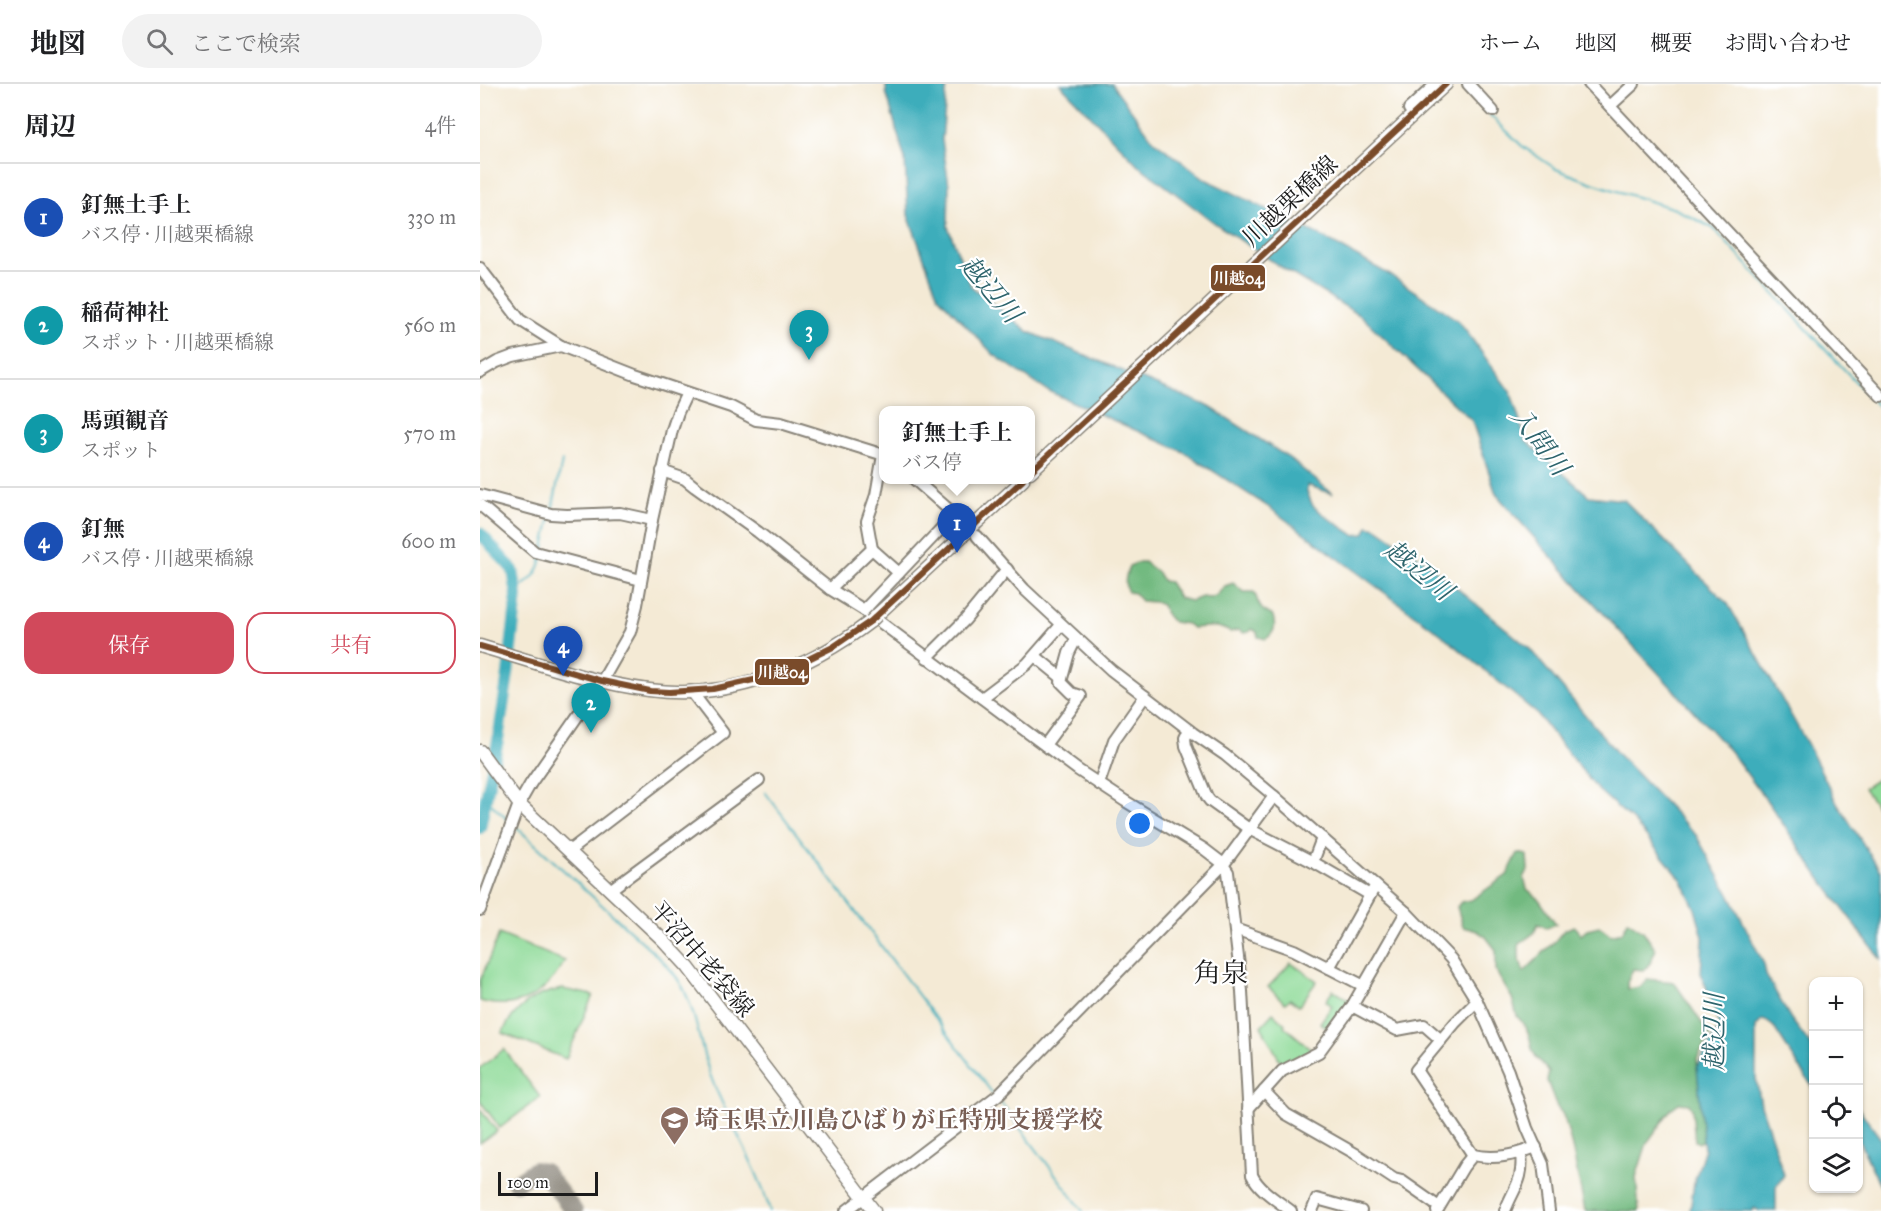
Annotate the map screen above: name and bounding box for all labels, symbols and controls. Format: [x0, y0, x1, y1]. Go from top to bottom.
search box [122, 14, 542, 68]
icon: search [143, 25, 176, 58]
text: 地図 [30, 26, 86, 61]
text: ここで検索 [191, 30, 301, 57]
text: ホーム [1479, 30, 1542, 56]
text: 地図 [1575, 30, 1617, 56]
text: 概要 [1650, 30, 1692, 56]
text: お問い合わせ [1725, 30, 1851, 56]
text: 周辺 [24, 110, 76, 142]
text: 4件 [425, 113, 456, 137]
street label: 川越栗橋線 [1236, 149, 1344, 253]
text: 釘無土手上 [81, 191, 191, 218]
text: 1 [40, 205, 47, 229]
text: 330 m [407, 205, 456, 229]
text: バス停 · 川越栗橋線 [81, 222, 254, 246]
water label: 越辺川 [954, 249, 1030, 331]
line badge: 川越04 [1210, 264, 1266, 292]
text: 川越04 [1213, 269, 1264, 289]
text: 稲荷神社 [81, 299, 169, 326]
pin: 3 [790, 310, 828, 360]
text: 2 [39, 313, 48, 337]
text: 560 m [404, 313, 456, 337]
text: スポット · 川越栗橋線 [81, 330, 274, 354]
water label: 入間川 [1504, 400, 1578, 484]
popup [879, 406, 1035, 484]
text: 馬頭観音 [81, 407, 169, 434]
text: 釘無土手上 [902, 419, 1012, 446]
text: 3 [40, 421, 48, 445]
text: 570 m [403, 421, 456, 445]
text: スポット [81, 438, 161, 462]
text: バス停 [902, 450, 962, 474]
pin: 1 [938, 504, 976, 553]
text: 釘無 [81, 515, 125, 542]
text: 4 [38, 529, 49, 553]
text: 600 m [401, 529, 456, 553]
water label: 越辺川 [1379, 533, 1462, 609]
text: バス停 · 川越栗橋線 [81, 546, 254, 570]
button: 保存 [24, 612, 234, 674]
button: 共有 [246, 612, 456, 674]
pin: 4 [544, 626, 583, 676]
line badge: 川越04 [754, 658, 810, 686]
text: 川越04 [757, 663, 808, 683]
pin: 2 [572, 684, 610, 733]
your location [1125, 809, 1154, 838]
street label: 平沼中老袋線 [643, 895, 761, 1023]
district label: 角泉 [1194, 956, 1248, 989]
map controls [1809, 977, 1863, 1193]
button: + [1809, 977, 1863, 1031]
water label: 越辺川 [1698, 990, 1730, 1071]
button: − [1809, 1031, 1863, 1085]
button: locate [1809, 1085, 1863, 1139]
school or university icon: 埼玉県立川島ひばりが丘特別支援学校 [658, 1104, 690, 1146]
place label: 埼玉県立川島ひばりが丘特別支援学校 [695, 1105, 1103, 1135]
button: layers [1809, 1139, 1863, 1193]
scale bar [498, 1169, 598, 1196]
text: 100 m [507, 1173, 549, 1192]

